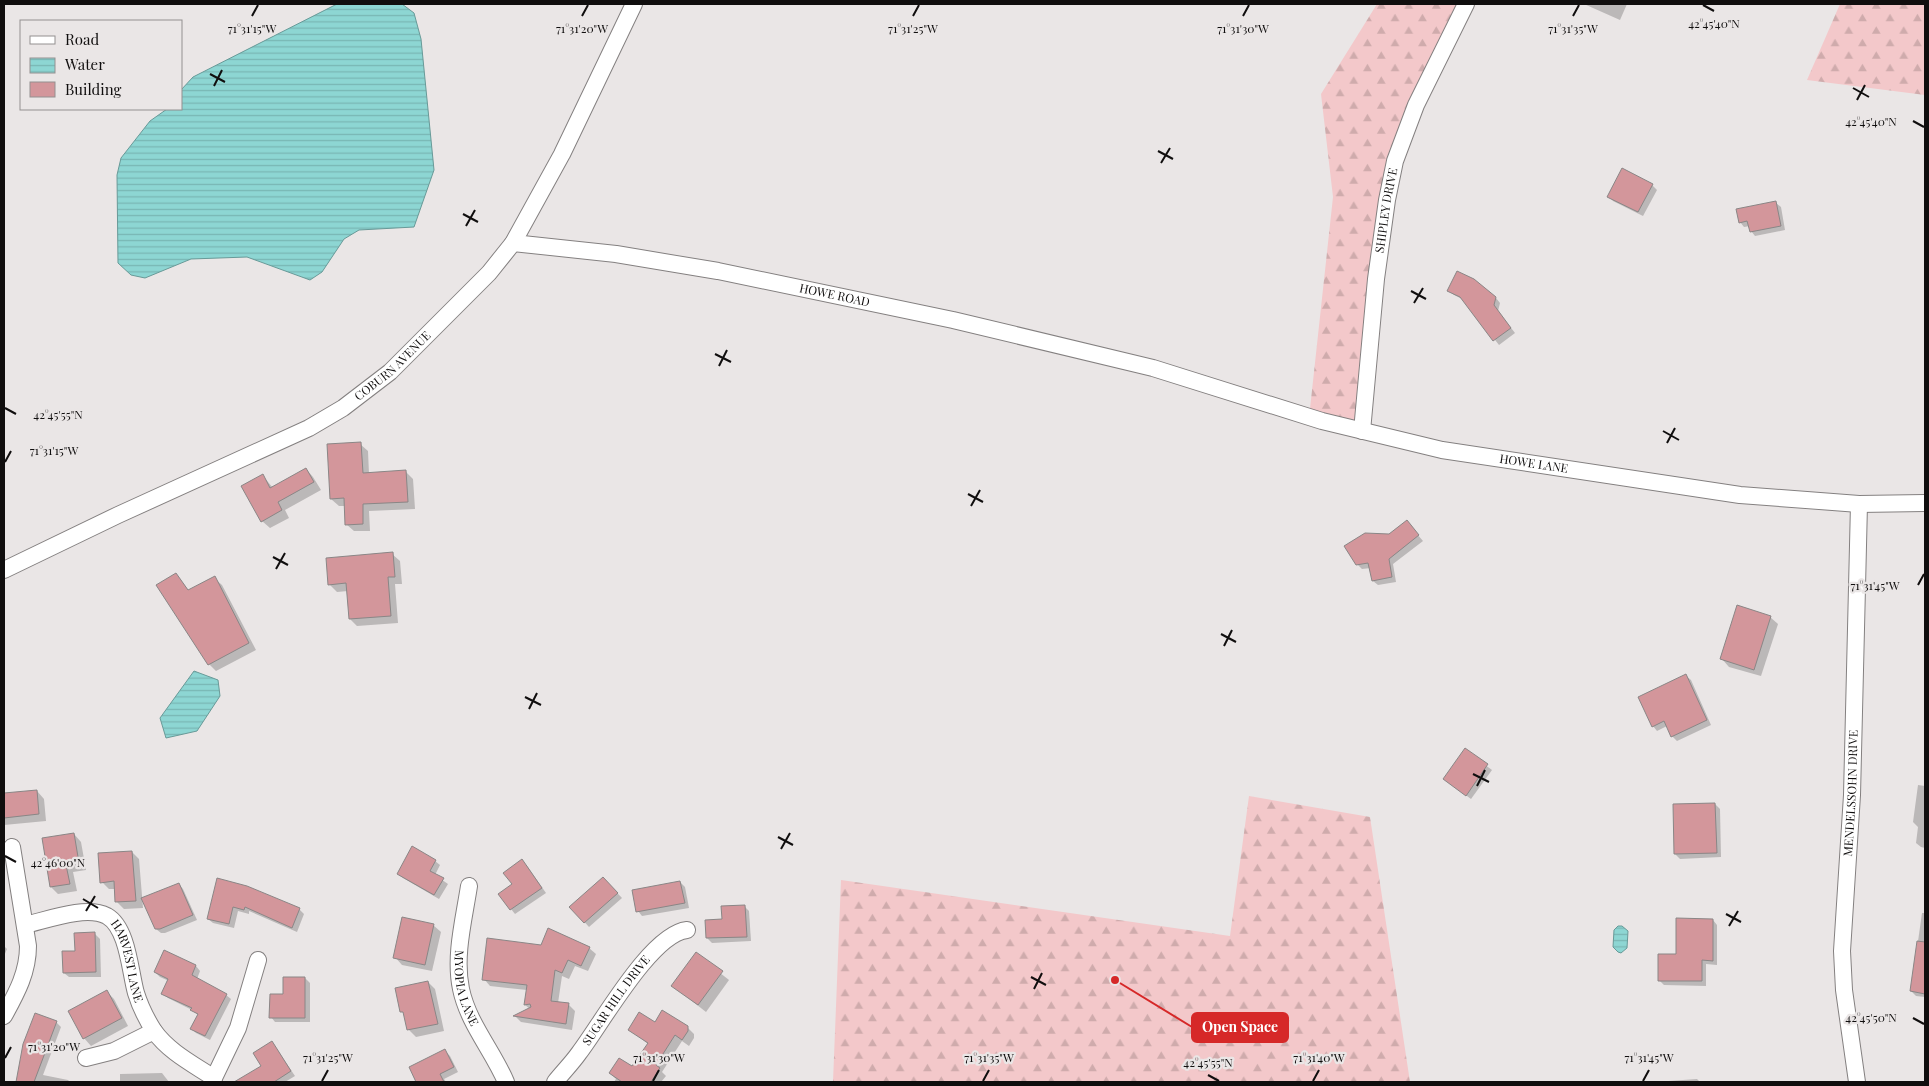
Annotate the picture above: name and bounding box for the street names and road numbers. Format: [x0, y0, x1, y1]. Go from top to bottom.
street label: SHIPLEY DRIVE [1371, 166, 1400, 254]
street label: HOWE ROAD [798, 279, 872, 310]
street label: COBURN AVENUE [351, 327, 434, 404]
street label: HOWE LANE [1498, 450, 1569, 476]
street label: MENDELSSOHN DRIVE [1839, 730, 1861, 857]
street label: HARVEST LANE [108, 916, 148, 1004]
street label: MYOPIA LANE [452, 950, 483, 1028]
street label: SUGAR HILL DRIVE [578, 952, 653, 1048]

